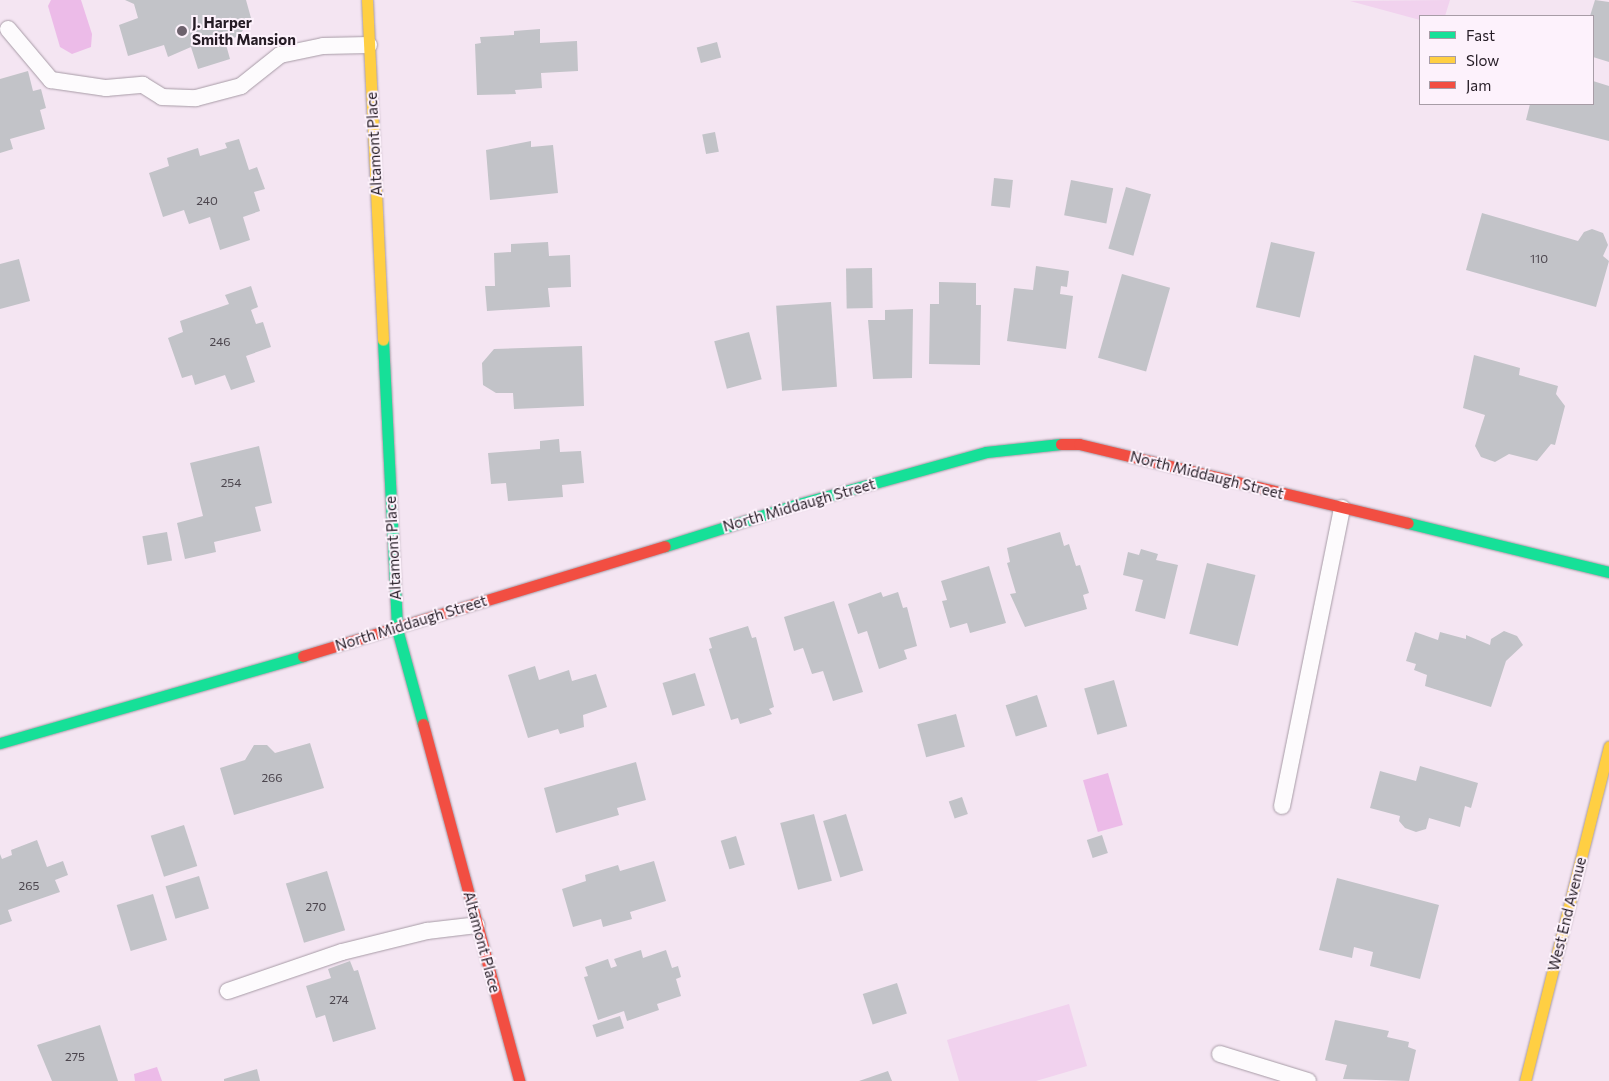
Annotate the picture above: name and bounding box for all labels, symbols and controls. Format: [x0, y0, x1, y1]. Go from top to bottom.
place label: J. Harper Smith Mansion [192, 13, 296, 48]
legend [1419, 15, 1594, 105]
marker: J. Harper Smith Mansion [176, 25, 188, 37]
text: Fast [1466, 26, 1495, 44]
text: Slow [1466, 51, 1499, 69]
text: Jam [1466, 76, 1491, 94]
street label: Altamont Place [362, 91, 386, 197]
house number: 240 [196, 194, 218, 208]
house number: 110 [1530, 252, 1548, 266]
house number: 246 [210, 335, 230, 349]
street label: North Middaugh Street [1128, 447, 1286, 503]
street label: North Middaugh Street [721, 475, 877, 535]
house number: 254 [221, 476, 241, 490]
street label: Altamont Place [381, 495, 405, 601]
street label: North Middaugh Street [333, 591, 489, 655]
house number: 266 [261, 771, 283, 785]
street label: West End Avenue [1544, 855, 1590, 973]
house number: 265 [19, 879, 39, 893]
street label: Altamont Place [460, 889, 504, 995]
house number: 270 [306, 900, 326, 914]
house number: 274 [329, 993, 349, 1007]
house number: 275 [65, 1050, 85, 1064]

